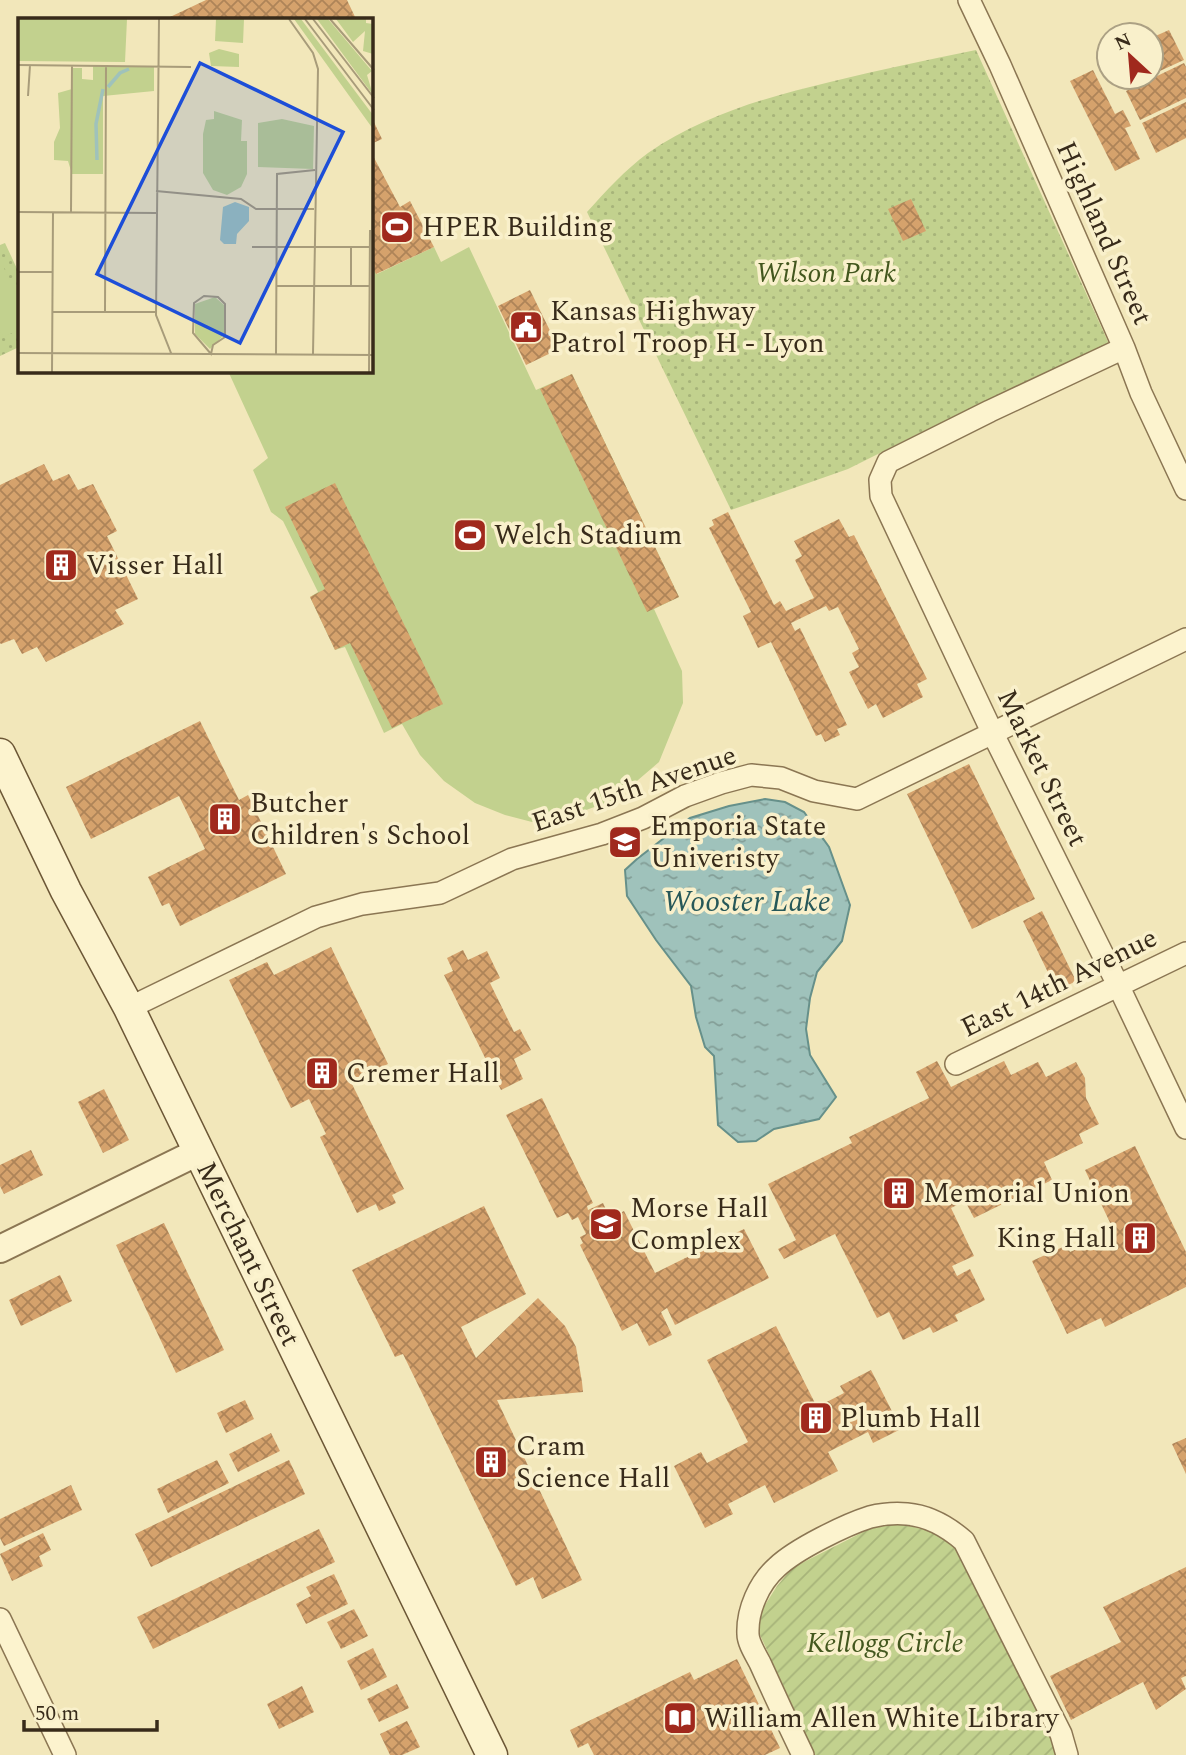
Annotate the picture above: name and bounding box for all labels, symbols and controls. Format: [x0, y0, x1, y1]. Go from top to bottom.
inset map [18, 18, 373, 373]
north arrow [1095, 21, 1165, 91]
text: N [1110, 26, 1137, 59]
street label: Highland Street [1044, 134, 1164, 332]
place label: HPER Building [422, 206, 613, 249]
sports icon: HPER Building [378, 208, 416, 246]
park label: Wilson Park [756, 252, 896, 295]
place label: Kansas Highway Patrol Troop H - Lyon [550, 290, 825, 365]
public building icon: Kansas Highway Patrol Troop H - Lyon [507, 308, 545, 346]
place label: Welch Stadium [494, 514, 682, 557]
sports icon: Welch Stadium [451, 516, 489, 554]
place label: Visser Hall [86, 544, 224, 587]
building icon: Visser Hall [42, 546, 80, 584]
street label: Market Street [985, 682, 1099, 854]
street label: East 15th Avenue [526, 734, 742, 844]
place label: Butcher Children's School [250, 782, 470, 857]
building icon: Butcher Children's School [206, 800, 244, 838]
place label: Emporia State Univeristy [650, 805, 826, 880]
school or university icon: Emporia State Univeristy [606, 823, 644, 861]
water label: Wooster Lake [663, 879, 831, 925]
street label: East 14th Avenue [953, 917, 1165, 1049]
place label: Cremer Hall [346, 1052, 499, 1095]
building icon: Cremer Hall [303, 1054, 341, 1092]
street label: Merchant Street [185, 1154, 312, 1354]
place label: Memorial Union [923, 1172, 1130, 1215]
building icon: Memorial Union [880, 1174, 918, 1212]
place label: Morse Hall Complex [630, 1187, 768, 1262]
school or university icon: Morse Hall Complex [587, 1205, 625, 1243]
place label: King Hall [996, 1217, 1116, 1260]
building icon: King Hall [1121, 1219, 1159, 1257]
place label: Plumb Hall [840, 1397, 981, 1440]
building icon: Plumb Hall [797, 1399, 835, 1437]
place label: Cram Science Hall [516, 1425, 670, 1500]
building icon: Cram Science Hall [472, 1443, 510, 1481]
park label: Kellogg Circle [806, 1622, 964, 1665]
scale bar [24, 1688, 158, 1732]
place label: William Allen White Library [704, 1697, 1060, 1740]
text: 50 m [35, 1698, 79, 1730]
library icon: William Allen White Library [661, 1699, 699, 1737]

